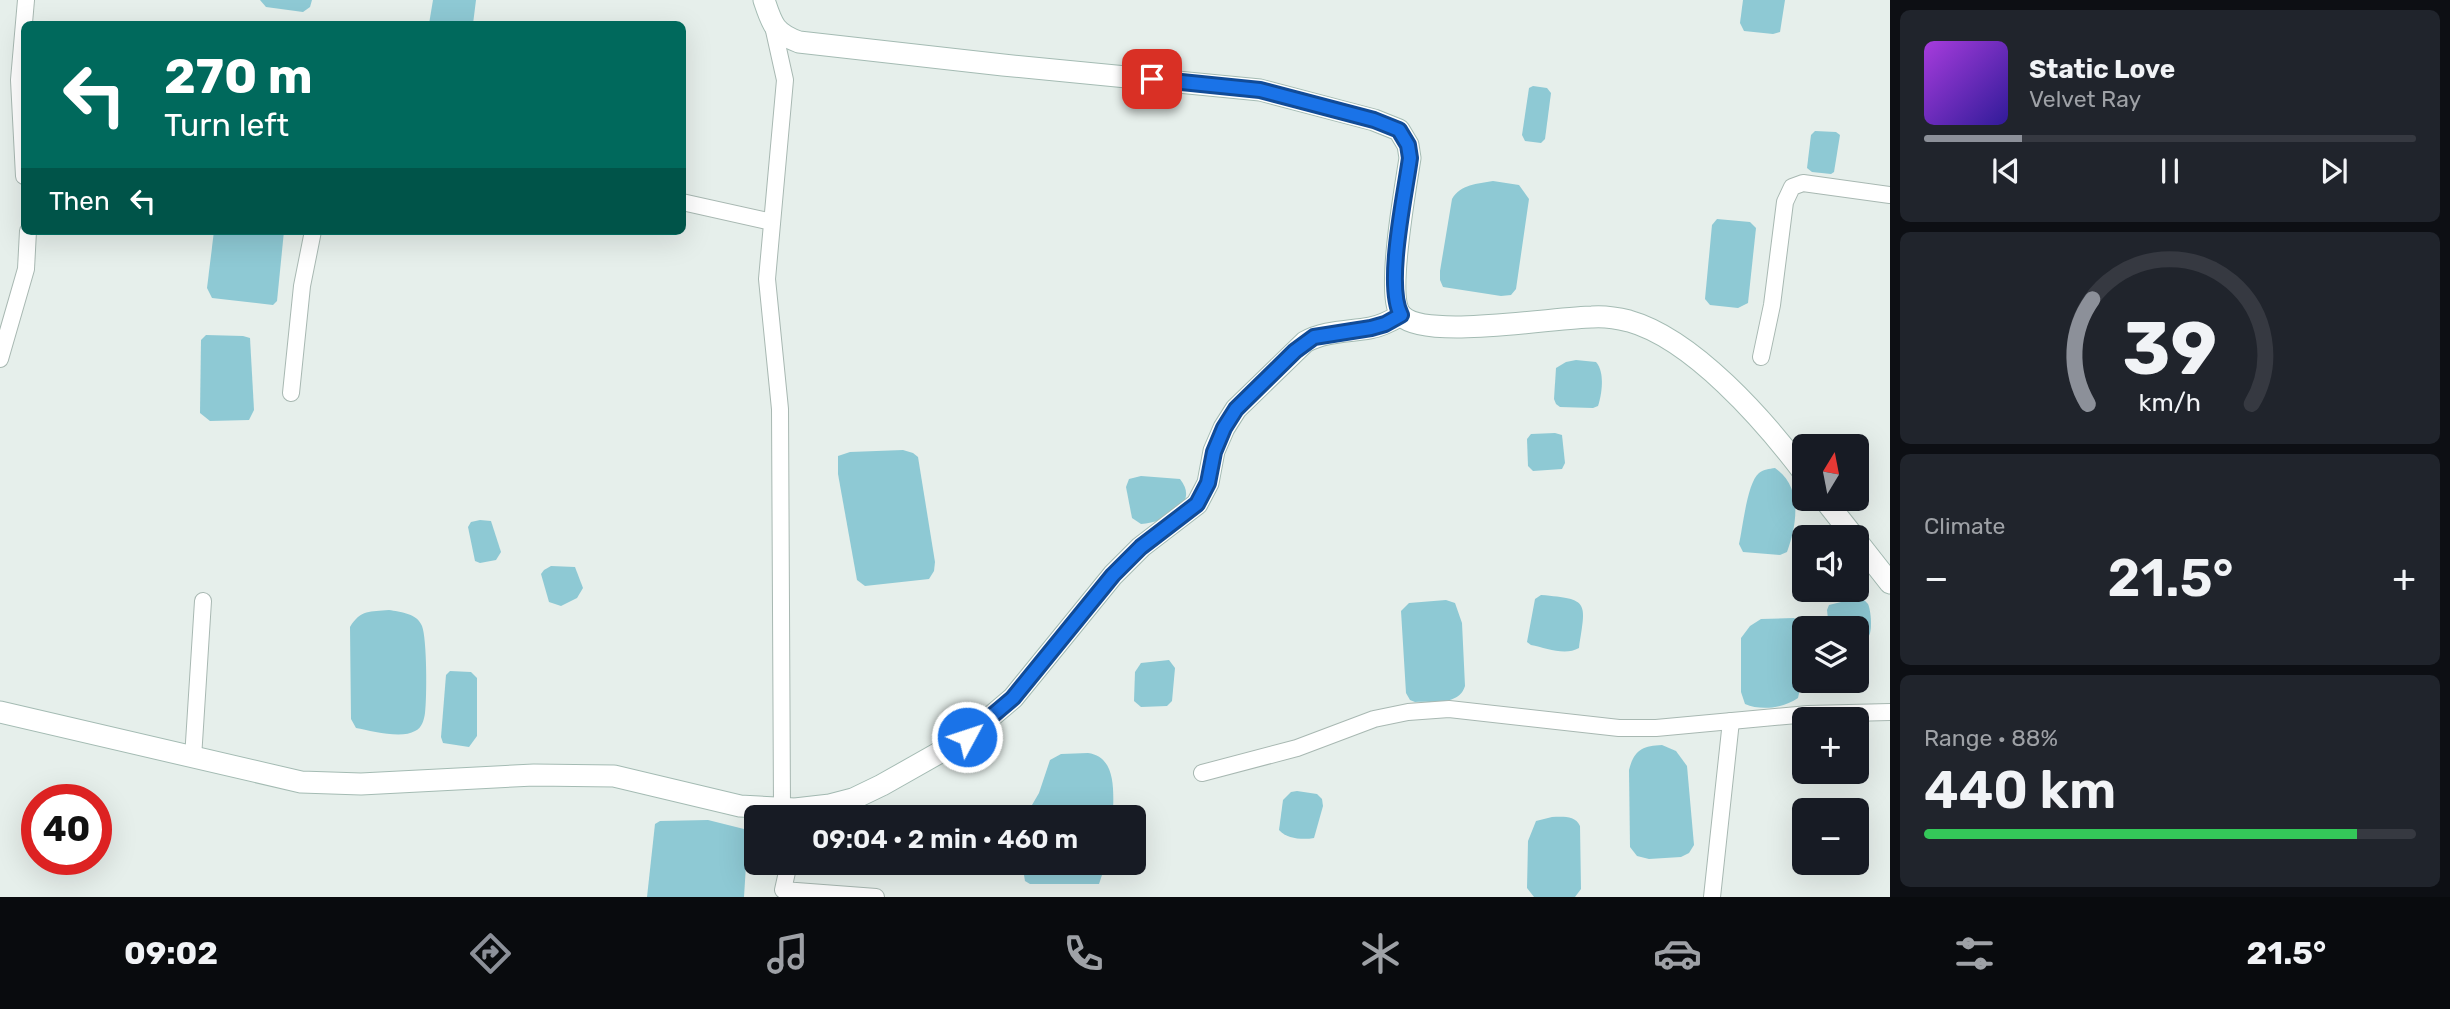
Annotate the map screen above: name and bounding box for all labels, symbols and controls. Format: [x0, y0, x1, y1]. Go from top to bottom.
text: 270 m [164, 47, 313, 105]
icon: left [49, 49, 140, 140]
pin [1122, 49, 1182, 109]
text: Static Love [2029, 54, 2175, 85]
icon: arrive [1133, 60, 1171, 98]
text: Velvet Ray [2029, 85, 2141, 113]
text: Turn left [164, 106, 289, 144]
icon: previous [1987, 152, 2025, 190]
icon: pause [2151, 152, 2189, 190]
icon: next [2315, 152, 2353, 190]
icon: left [124, 182, 162, 220]
text: Then [49, 186, 110, 217]
text: 39 [2123, 306, 2217, 392]
text: km/h [2139, 387, 2201, 416]
north arrow [1792, 434, 1869, 511]
map controls [1792, 434, 1869, 875]
text: Climate [1924, 512, 2005, 540]
button: sound [1792, 525, 1869, 602]
text: 21.5° [2107, 547, 2234, 609]
text: − [1924, 555, 1949, 601]
text: + [2392, 555, 2416, 601]
button: layers [1792, 616, 1869, 693]
position arrow [930, 700, 1004, 774]
button: + [1792, 707, 1869, 784]
text: Range · 88% [1924, 724, 2058, 752]
text: 440 km [1924, 759, 2116, 821]
speed limit sign: 40 [21, 784, 112, 875]
button: − [1792, 798, 1869, 875]
text: 09:04 · 2 min · 460 m [812, 824, 1078, 855]
icon: directions [466, 929, 515, 978]
icon: music [763, 929, 812, 978]
icon: phone [1059, 929, 1108, 978]
icon: climate [1356, 929, 1405, 978]
icon: car [1653, 929, 1702, 978]
icon: filters [1950, 929, 1999, 978]
text: 09:02 [124, 934, 218, 972]
text: 21.5° [2246, 934, 2326, 972]

